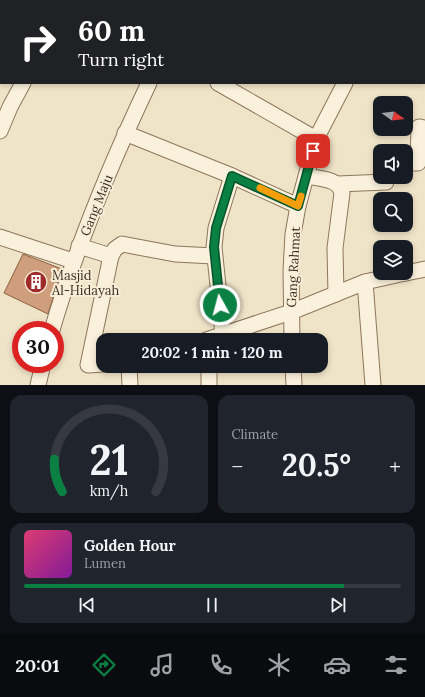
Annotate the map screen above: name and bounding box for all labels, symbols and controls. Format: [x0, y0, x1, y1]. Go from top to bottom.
text: 60 m [78, 13, 145, 49]
icon: right [12, 16, 64, 68]
text: Turn right [78, 48, 164, 71]
north arrow [373, 96, 413, 136]
map controls [373, 96, 413, 280]
pin [296, 134, 330, 168]
icon: arrive [302, 140, 324, 162]
button: sound [373, 144, 413, 184]
street label: Gang Maju [76, 172, 117, 238]
button: search [373, 192, 413, 232]
street label: Gang Rahmat [283, 226, 304, 308]
button: layers [373, 240, 413, 280]
place label: Masjid Al-Hidayah [51, 267, 119, 299]
building icon: Masjid Al-Hidayah [23, 269, 49, 295]
position arrow [199, 284, 241, 326]
speed limit sign: 30 [12, 321, 64, 373]
text: 20:02 · 1 min · 120 m [141, 343, 283, 362]
text: Climate [232, 426, 278, 443]
text: 21 [89, 433, 128, 486]
text: 20.5° [282, 446, 351, 484]
text: − [232, 452, 243, 480]
text: + [389, 452, 401, 480]
text: km/h [89, 482, 128, 501]
text: Golden Hour [84, 536, 176, 555]
text: Lumen [84, 555, 126, 572]
icon: previous [76, 594, 98, 616]
icon: pause [201, 594, 223, 616]
icon: next [327, 594, 349, 616]
icon: directions [90, 651, 118, 679]
icon: music [148, 651, 176, 679]
icon: phone [207, 651, 235, 679]
icon: climate [265, 651, 293, 679]
icon: car [323, 651, 351, 679]
icon: filters [382, 651, 410, 679]
text: 20:01 [15, 654, 60, 677]

